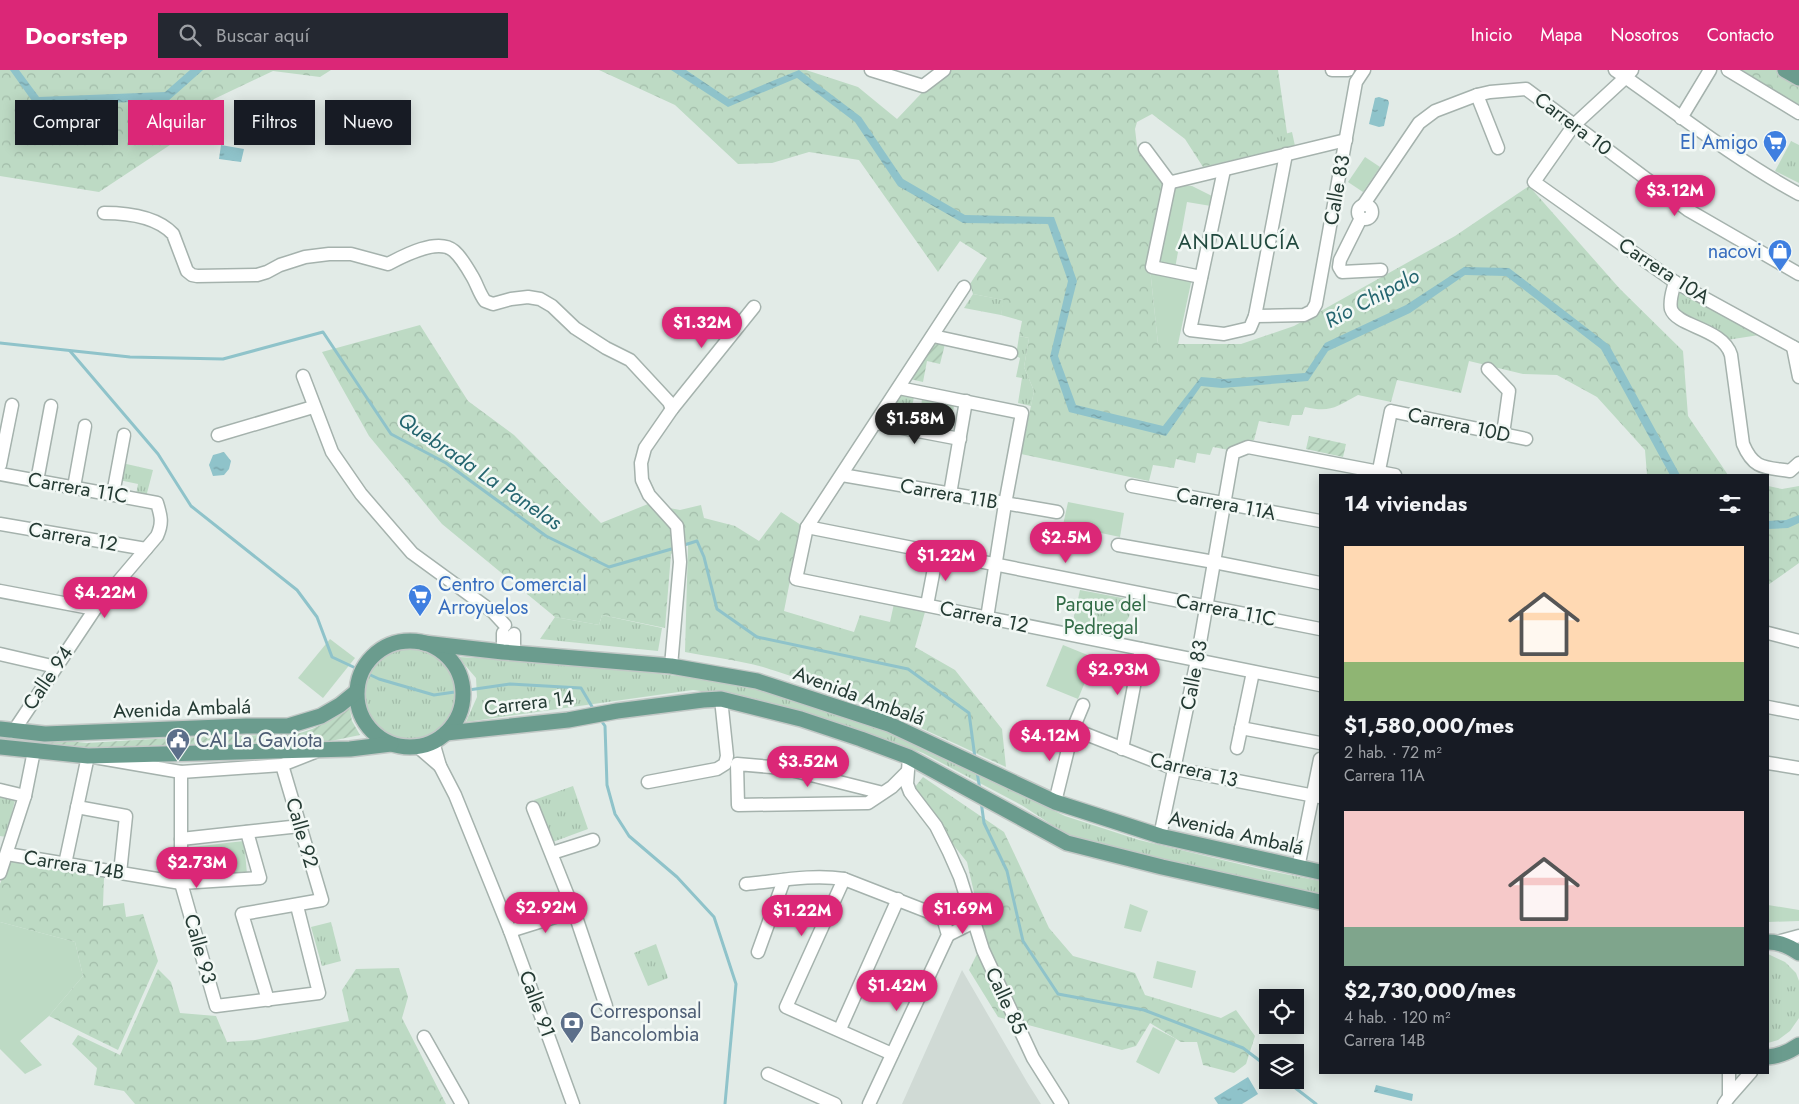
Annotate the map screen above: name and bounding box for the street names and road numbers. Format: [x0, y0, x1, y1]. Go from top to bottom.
street label: Carrera 10 [1528, 85, 1618, 163]
street label: Calle 83 [1317, 153, 1357, 227]
street label: Carrera 10A [1613, 231, 1716, 312]
street label: Carrera 10D [1405, 400, 1513, 450]
street label: Carrera 11C [26, 465, 130, 511]
street label: Carrera 11B [898, 471, 1000, 517]
street label: Carrera 11A [1174, 480, 1279, 528]
street label: Carrera 12 [26, 515, 120, 559]
street label: Carrera 11C [1174, 586, 1278, 634]
street label: Carrera 12 [937, 593, 1031, 641]
street label: Calle 83 [1173, 637, 1215, 712]
street label: Calle 94 [16, 640, 80, 716]
street label: Avenida Ambalá [789, 659, 929, 733]
street label: Carrera 14 [482, 683, 576, 723]
street label: Avenida Ambalá [113, 692, 251, 726]
street label: Carrera 13 [1147, 745, 1241, 795]
street label: Calle 92 [278, 795, 326, 871]
street label: Avenida Ambalá [1166, 803, 1306, 863]
street label: Carrera 14B [22, 843, 126, 887]
street label: Calle 93 [176, 911, 224, 987]
street label: Calle 85 [978, 963, 1034, 1039]
street label: Calle 91 [512, 966, 562, 1042]

